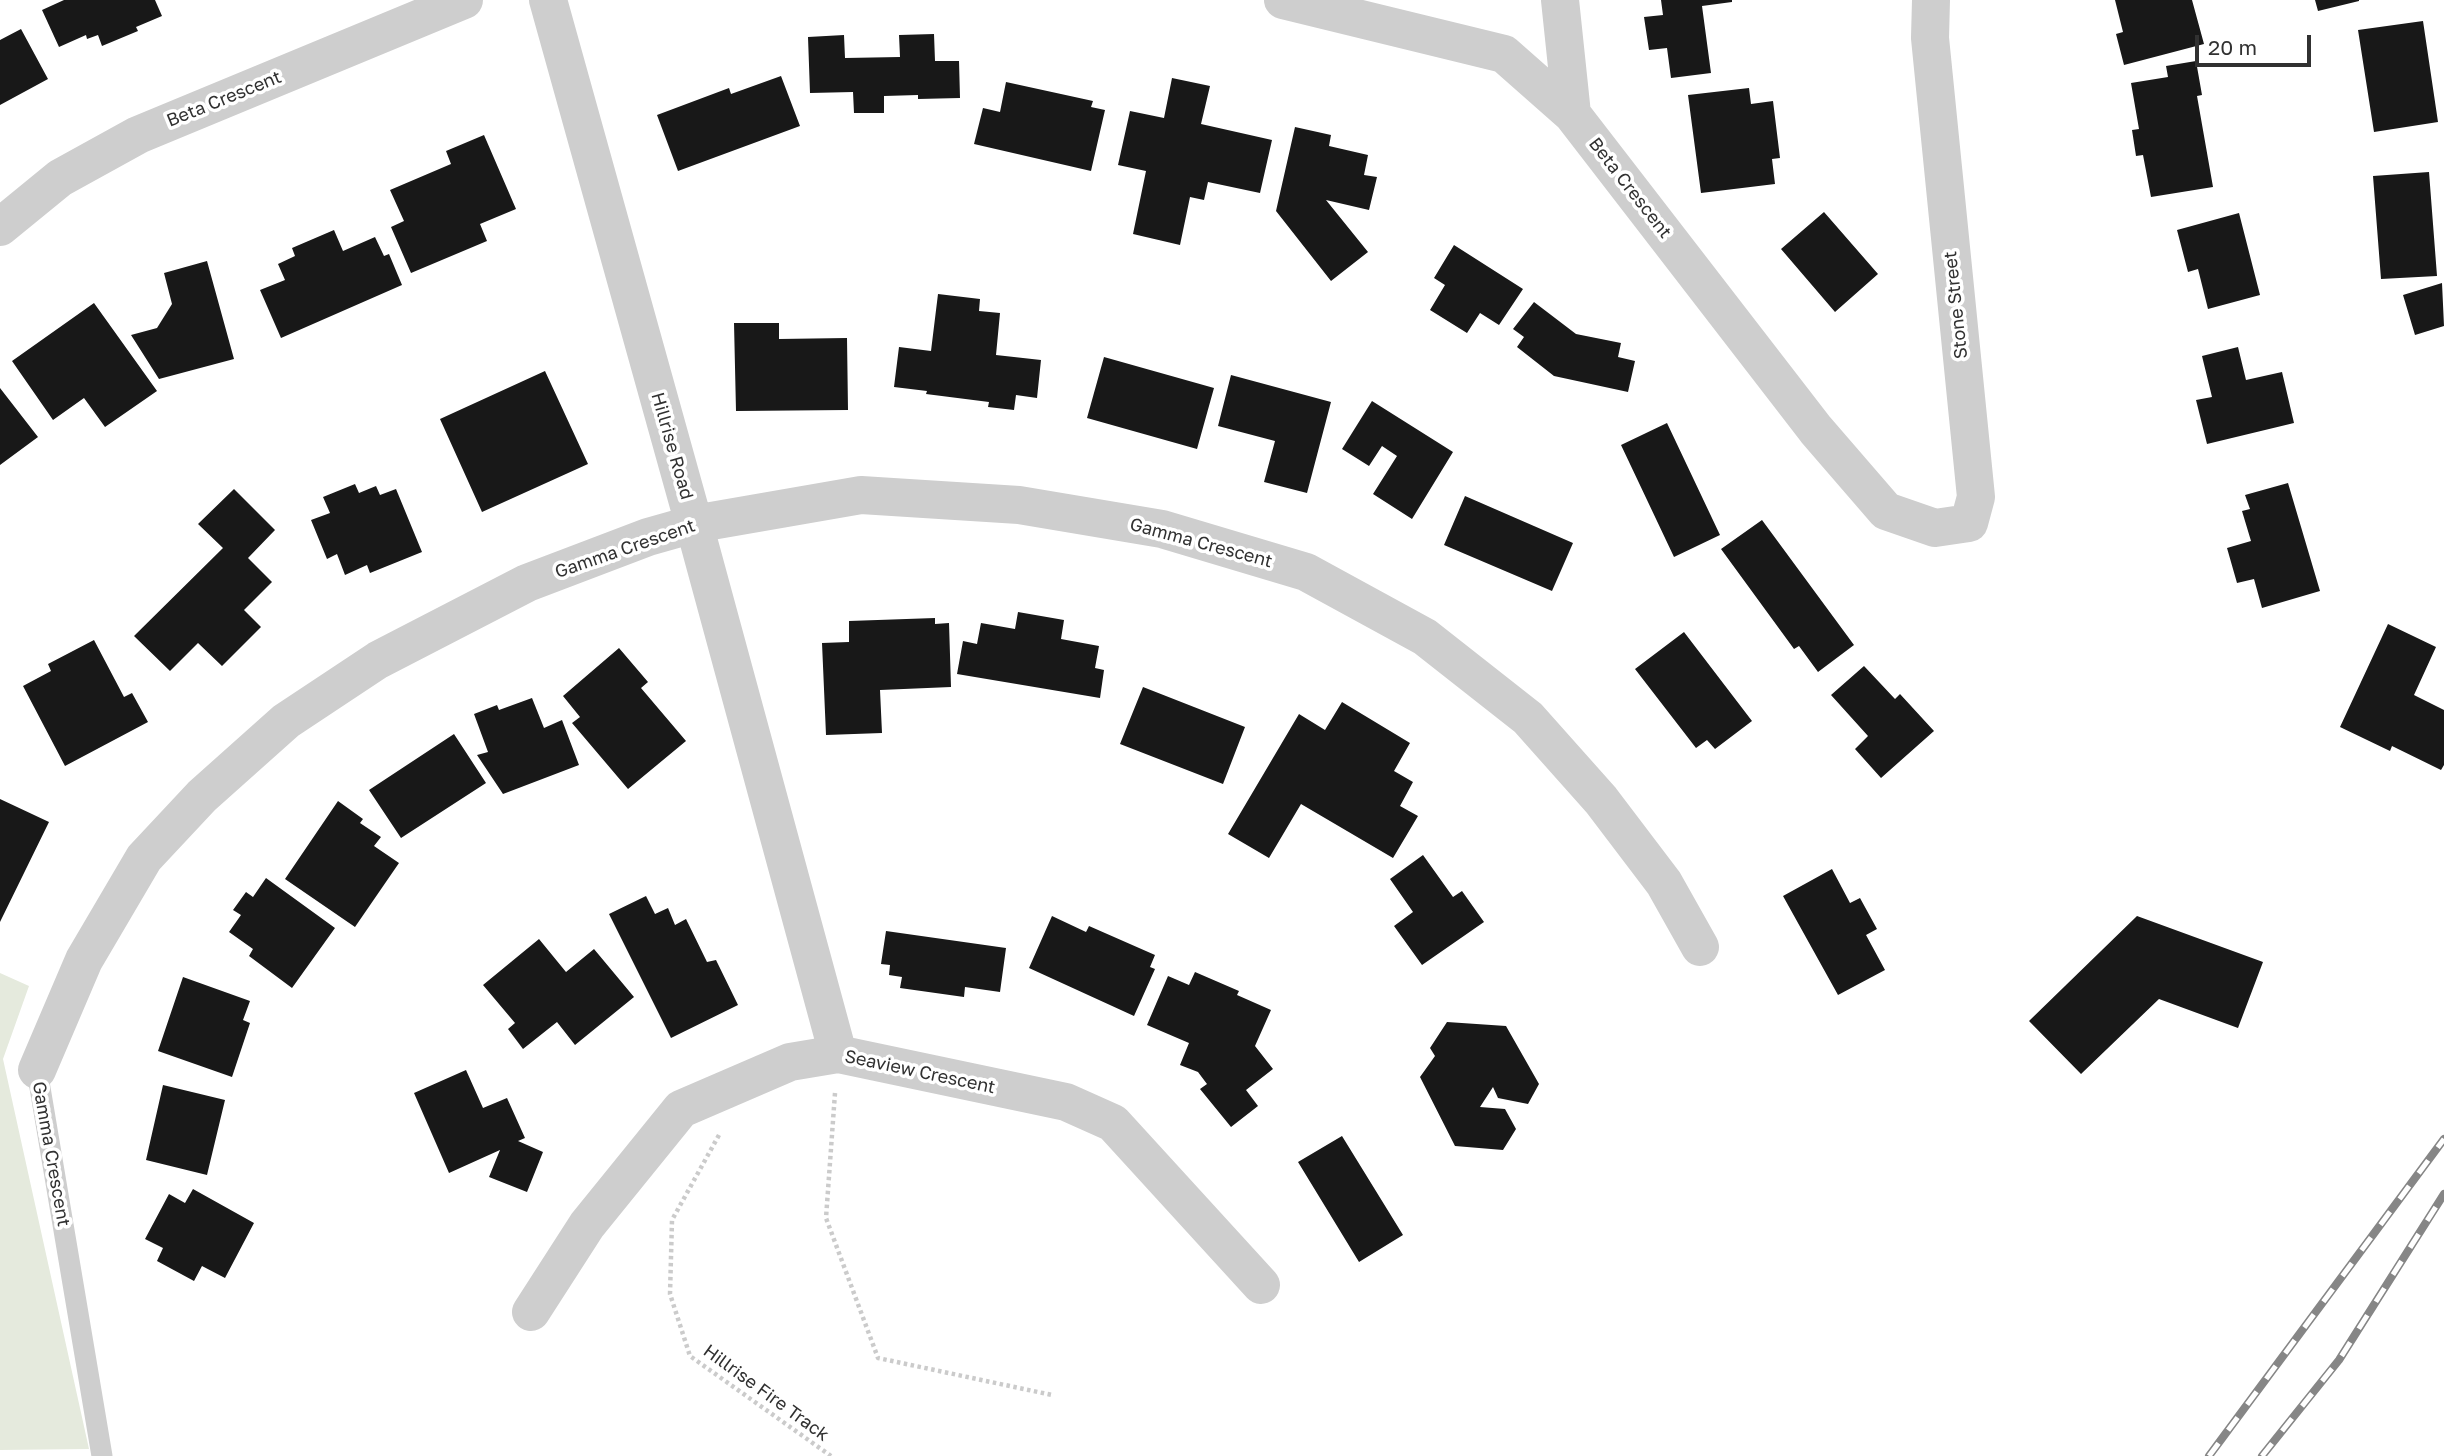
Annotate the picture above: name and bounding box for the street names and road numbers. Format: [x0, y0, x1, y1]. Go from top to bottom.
street label: Beta Crescent [164, 66, 284, 132]
street label: Beta Crescent [1584, 133, 1676, 243]
street label: Stone Street [1940, 250, 1972, 360]
street label: Hillrise Road [646, 390, 698, 502]
street label: Gamma Crescent [1127, 514, 1275, 572]
street label: Gamma Crescent [552, 515, 698, 583]
street label: Seaview Crescent [843, 1045, 997, 1099]
street label: Gamma Crescent [28, 1080, 74, 1228]
street label: Hillrise Fire Track [699, 1340, 833, 1446]

